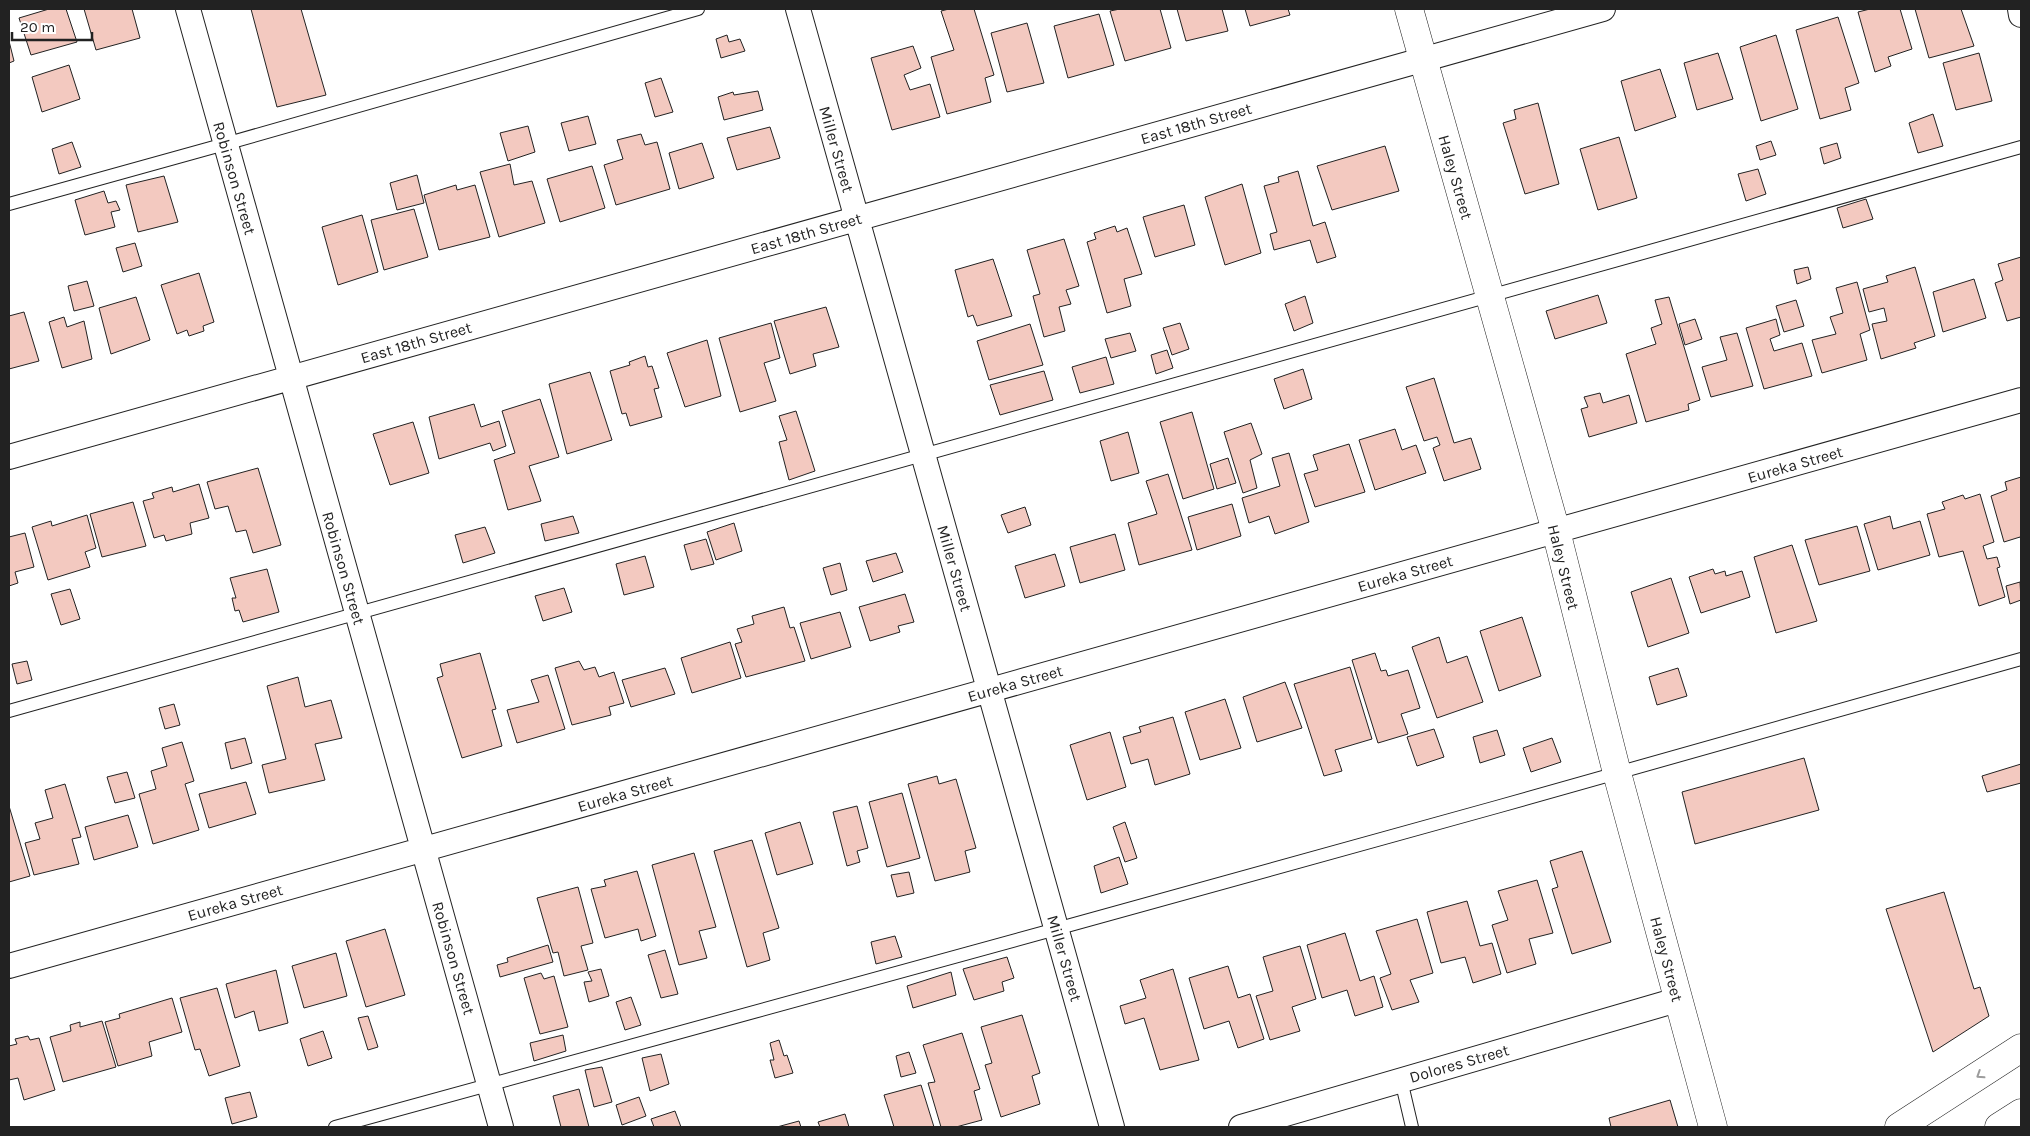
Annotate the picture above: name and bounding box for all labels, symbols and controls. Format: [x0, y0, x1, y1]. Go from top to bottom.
scale bar [12, 10, 92, 42]
text: 20 m [20, 18, 55, 36]
street label: East 18th Street [1138, 99, 1254, 148]
street label: Miller Street [815, 104, 858, 195]
street label: Robinson Street [209, 119, 260, 237]
street label: Haley Street [1434, 133, 1477, 222]
street label: East 18th Street [748, 209, 864, 258]
street label: East 18th Street [358, 318, 474, 367]
street label: Eureka Street [1745, 442, 1845, 487]
street label: Robinson Street [318, 509, 369, 627]
street label: Haley Street [1544, 522, 1583, 612]
street label: Miller Street [933, 523, 976, 614]
street label: Eureka Street [1355, 551, 1455, 596]
street label: Eureka Street [965, 661, 1065, 706]
street label: Eureka Street [575, 771, 675, 816]
street label: Eureka Street [185, 880, 285, 925]
street label: Robinson Street [428, 899, 479, 1017]
street label: Miller Street [1043, 913, 1086, 1004]
street label: Haley Street [1646, 914, 1687, 1004]
street label: Dolores Street [1407, 1040, 1511, 1087]
one-way arrow [1977, 1068, 1986, 1078]

